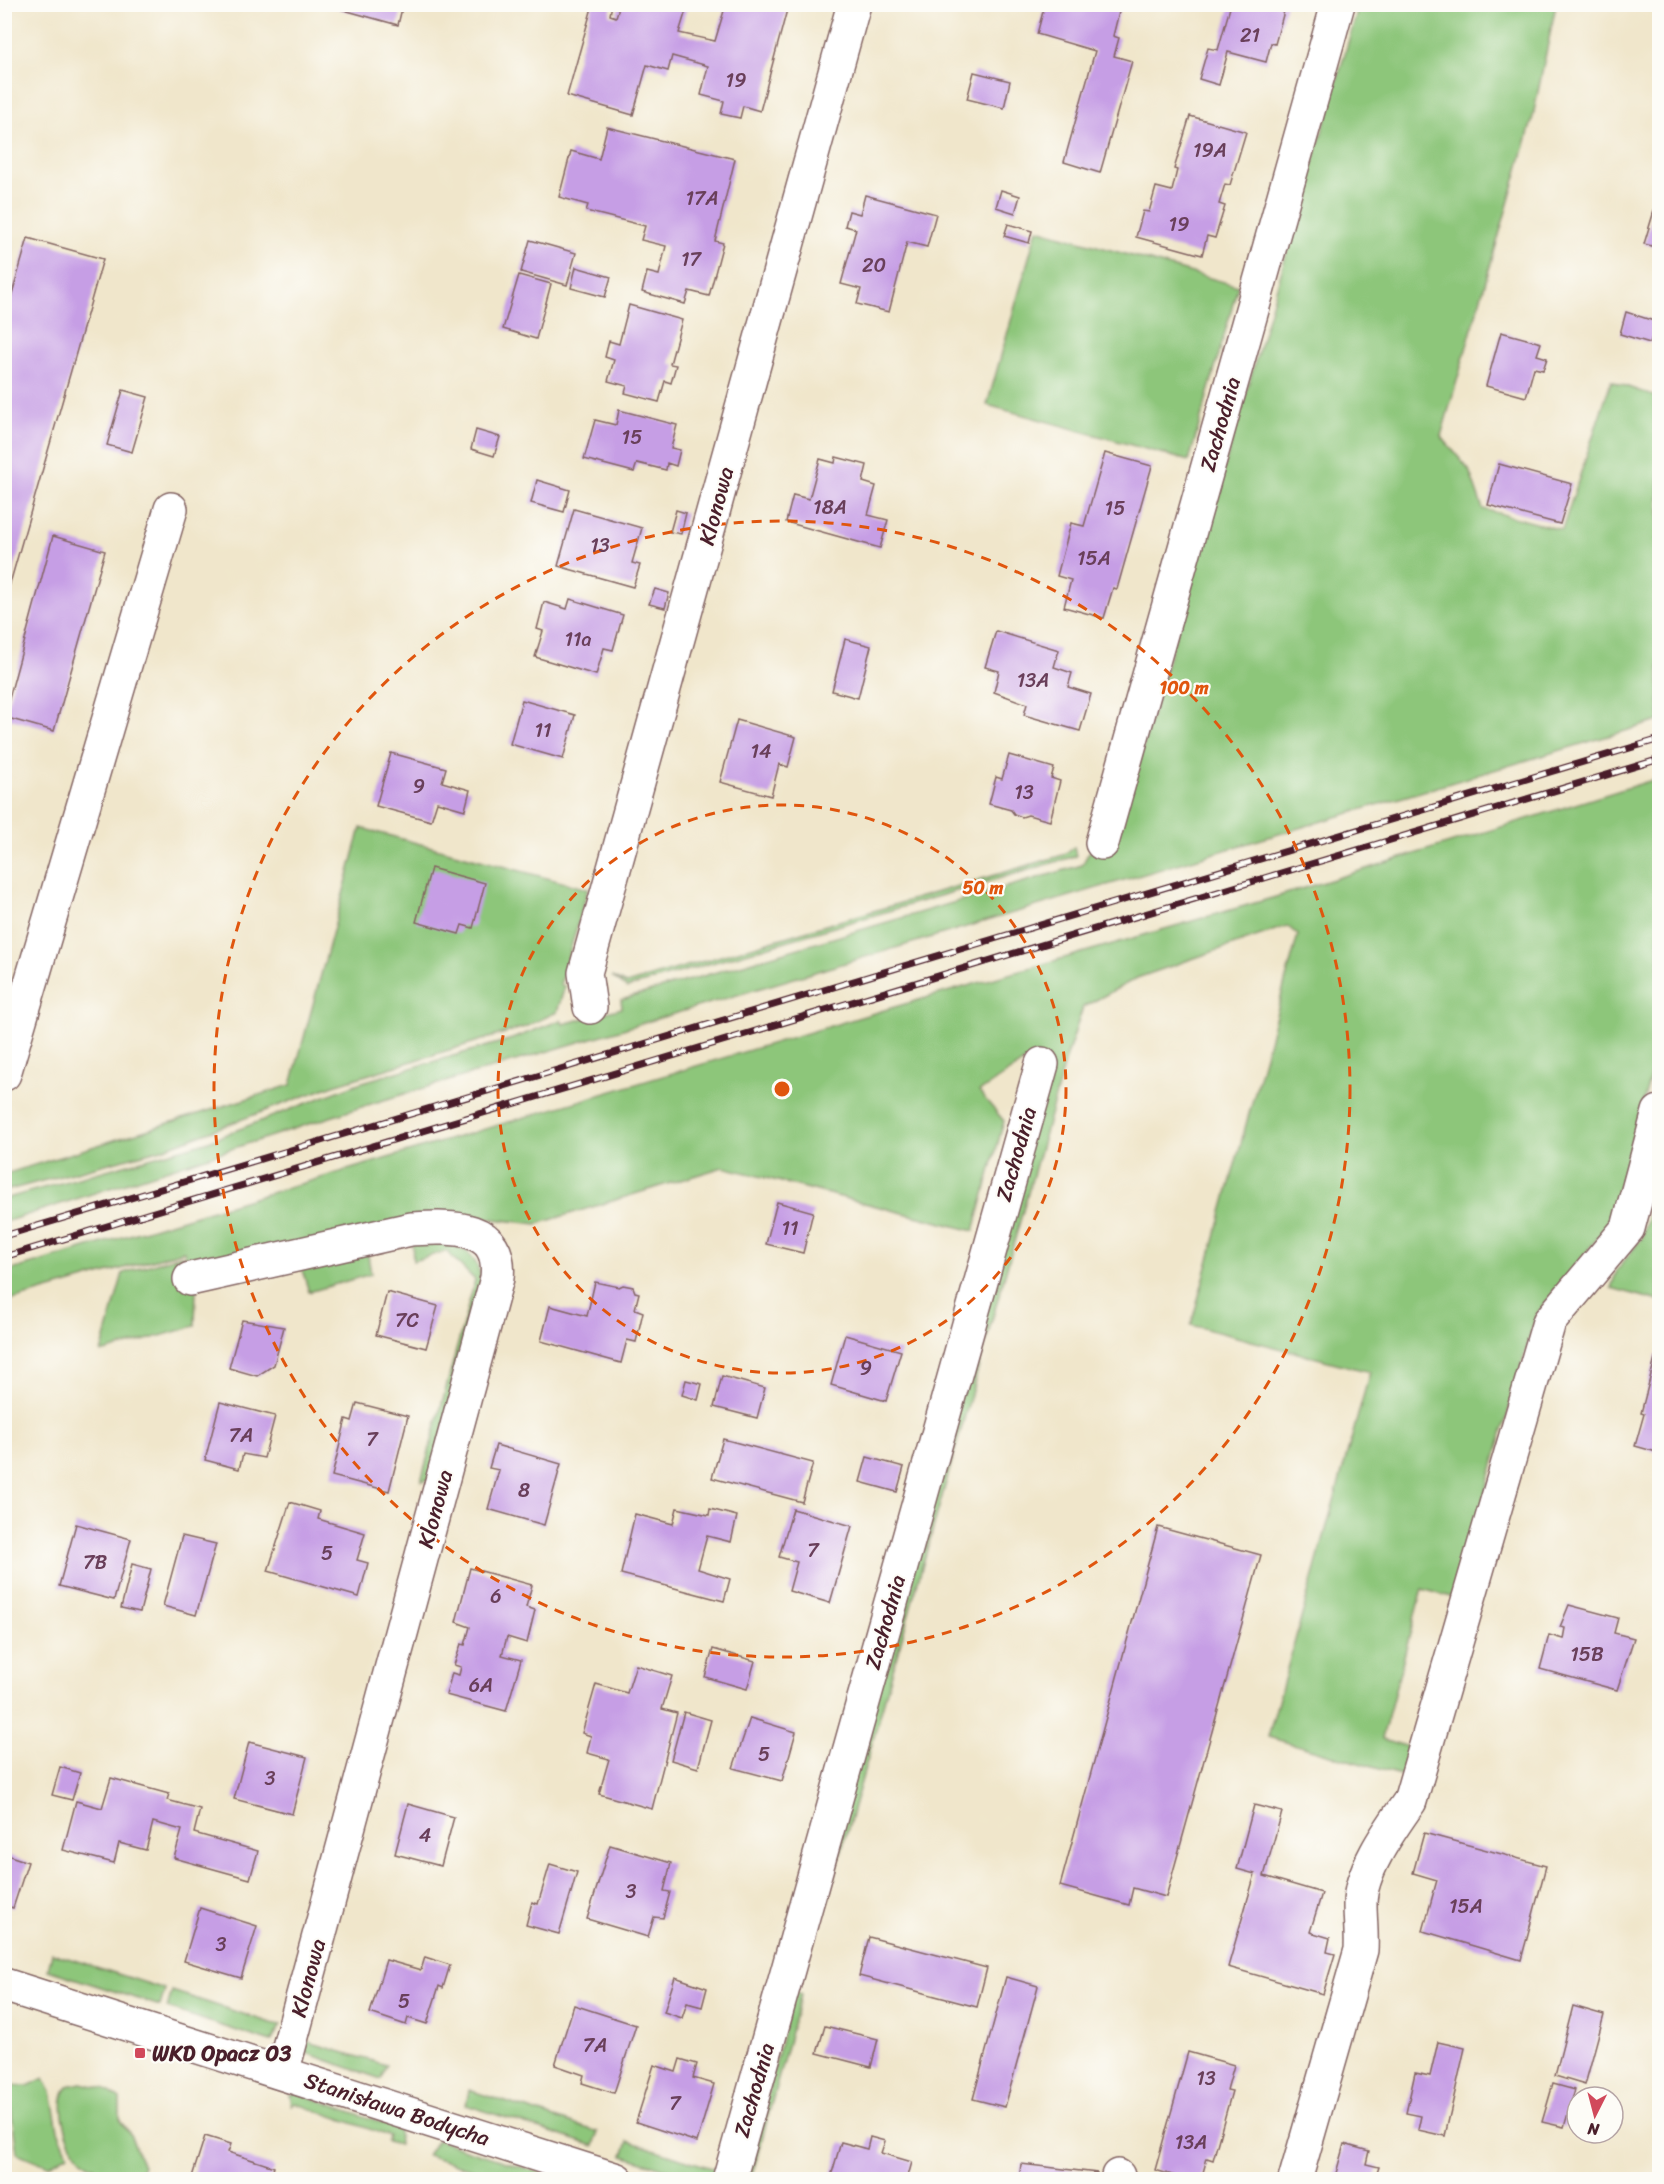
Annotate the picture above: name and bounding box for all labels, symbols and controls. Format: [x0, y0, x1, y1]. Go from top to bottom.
house number: 21 [1240, 18, 1260, 53]
house number: 19 [726, 63, 746, 98]
house number: 19A [1193, 133, 1227, 168]
house number: 17A [685, 181, 719, 216]
house number: 19 [1169, 207, 1189, 242]
house number: 17 [681, 242, 703, 277]
house number: 20 [862, 248, 886, 283]
street label: Zachodnia [1188, 372, 1252, 476]
house number: 15 [622, 420, 642, 455]
street label: Klonowa [687, 462, 745, 550]
house number: 18A [813, 490, 847, 525]
house number: 15 [1105, 491, 1125, 526]
house number: 13 [590, 528, 610, 563]
house number: 15A [1077, 541, 1111, 576]
house number: 11a [564, 622, 592, 657]
house number: 13A [1017, 663, 1049, 698]
text: 100 m [1160, 672, 1209, 704]
house number: 11 [534, 713, 552, 748]
house number: 14 [750, 734, 772, 769]
house number: 9 [413, 769, 425, 804]
house number: 13 [1014, 775, 1034, 810]
text: 50 m [963, 872, 1004, 904]
centre of rings [772, 1079, 792, 1099]
street label: Zachodnia [984, 1102, 1048, 1206]
house number: 11 [781, 1211, 799, 1246]
house number: 7C [395, 1303, 419, 1338]
house number: 9 [860, 1351, 872, 1386]
house number: 7A [229, 1418, 253, 1453]
house number: 7 [366, 1422, 379, 1457]
street label: Klonowa [406, 1465, 464, 1553]
house number: 8 [518, 1473, 530, 1508]
house number: 7 [807, 1533, 820, 1568]
house number: 5 [321, 1536, 333, 1571]
house number: 7B [83, 1545, 107, 1580]
street label: Zachodnia [853, 1570, 917, 1674]
house number: 6 [490, 1579, 502, 1614]
house number: 15B [1570, 1637, 1604, 1672]
house number: 6A [469, 1668, 493, 1703]
house number: 5 [758, 1737, 770, 1772]
house number: 3 [265, 1761, 276, 1796]
house number: 4 [419, 1818, 431, 1853]
house number: 3 [626, 1874, 637, 1909]
house number: 15A [1449, 1889, 1483, 1924]
house number: 3 [216, 1927, 227, 1962]
street label: Klonowa [279, 1934, 337, 2022]
house number: 5 [398, 1984, 410, 2019]
house number: 7A [583, 2028, 607, 2063]
place label: WKD Opacz 03 [152, 2034, 291, 2073]
street label: Zachodnia [722, 2038, 786, 2142]
marker: WKD Opacz 03 [133, 2046, 147, 2060]
street label: Stanisława Bodycha [299, 2061, 495, 2157]
house number: 13 [1196, 2061, 1216, 2096]
north arrow [1565, 2085, 1625, 2145]
house number: 7 [669, 2086, 682, 2121]
text: N [1586, 2114, 1602, 2145]
house number: 13A [1175, 2125, 1207, 2160]

